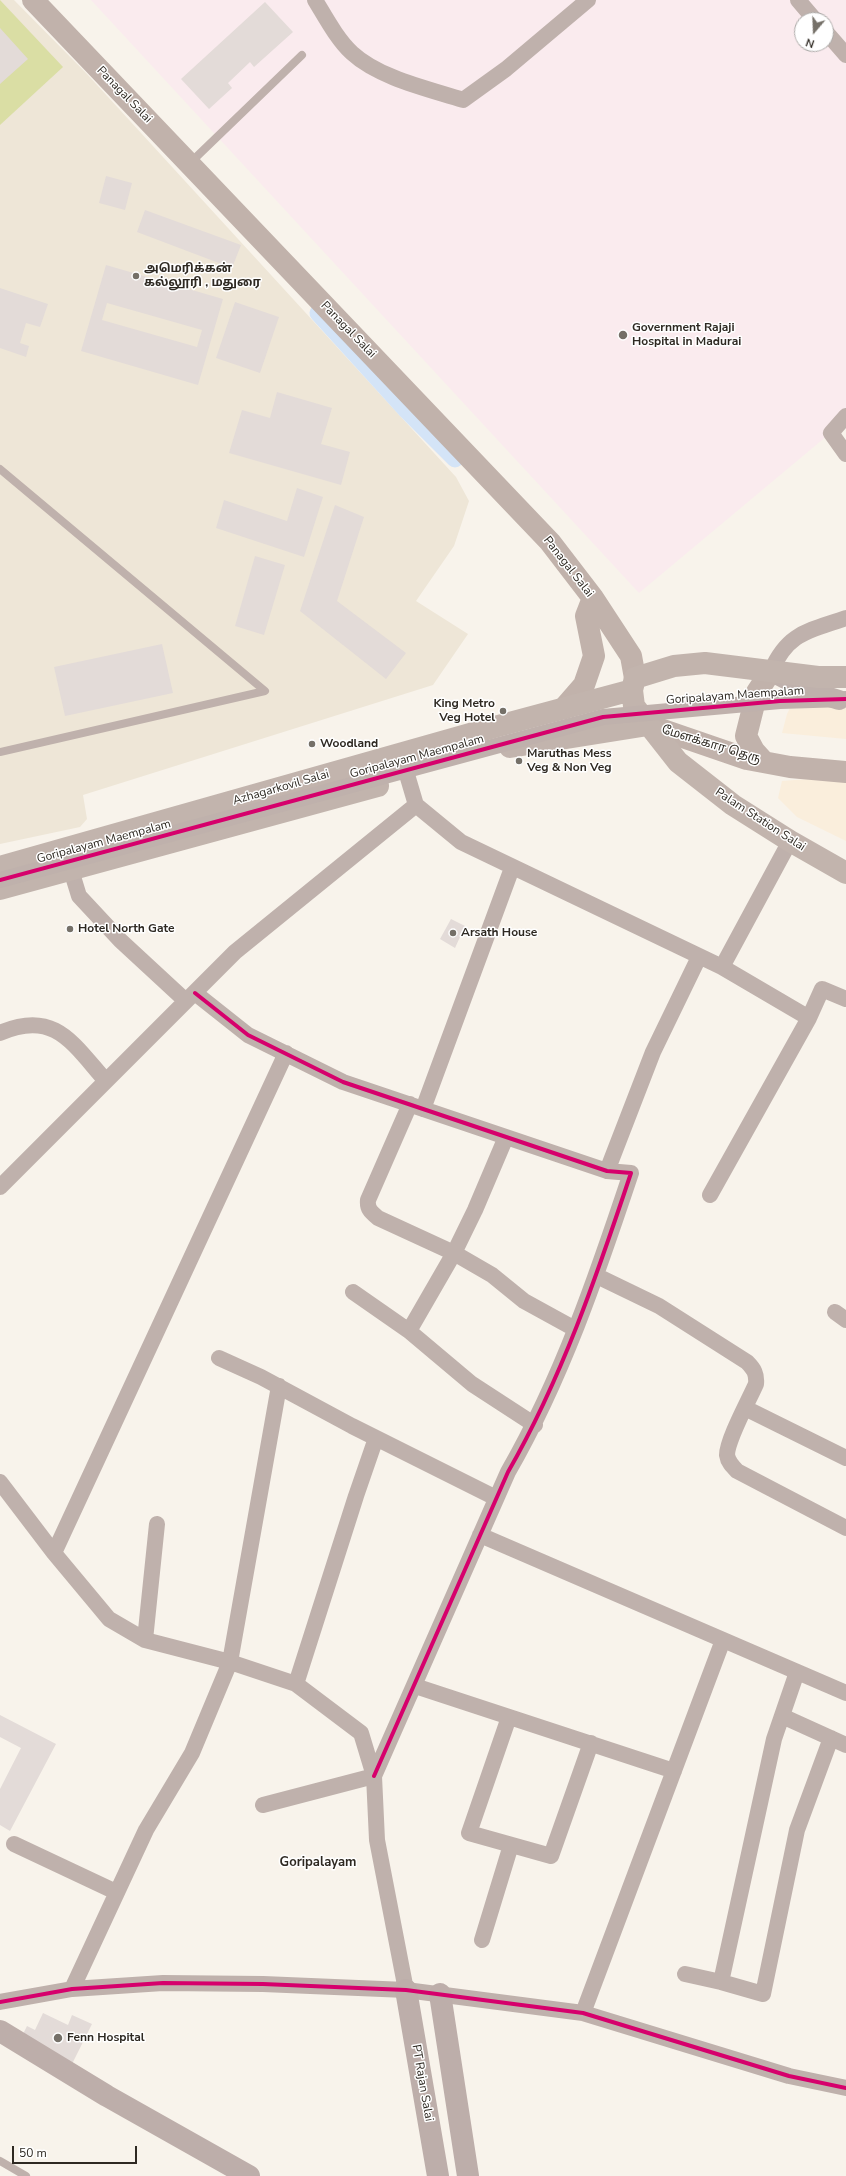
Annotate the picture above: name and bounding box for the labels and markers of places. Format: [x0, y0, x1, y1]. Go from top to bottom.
place label: அமெரிக்கன் கல்லூரி , மதுரை [144, 262, 261, 290]
marker: அமெரிக்கன் கல்லூரி , மதுரை [131, 271, 141, 281]
place label: Government Rajaji Hospital in Madurai [632, 321, 741, 349]
marker: Government Rajaji Hospital in Madurai [617, 329, 629, 341]
place label: King Metro Veg Hotel [433, 697, 495, 725]
marker: King Metro Veg Hotel [498, 706, 508, 716]
place label: Woodland [320, 737, 378, 751]
marker: Woodland [307, 739, 317, 749]
place label: Maruthas Mess Veg & Non Veg [527, 747, 612, 775]
marker: Maruthas Mess Veg & Non Veg [514, 756, 524, 766]
place label: Hotel North Gate [78, 922, 174, 936]
marker: Hotel North Gate [65, 924, 75, 934]
place label: Arsath House [461, 926, 537, 940]
marker: Arsath House [448, 928, 458, 938]
place label: Fenn Hospital [67, 2031, 145, 2045]
marker: Fenn Hospital [52, 2032, 64, 2044]

